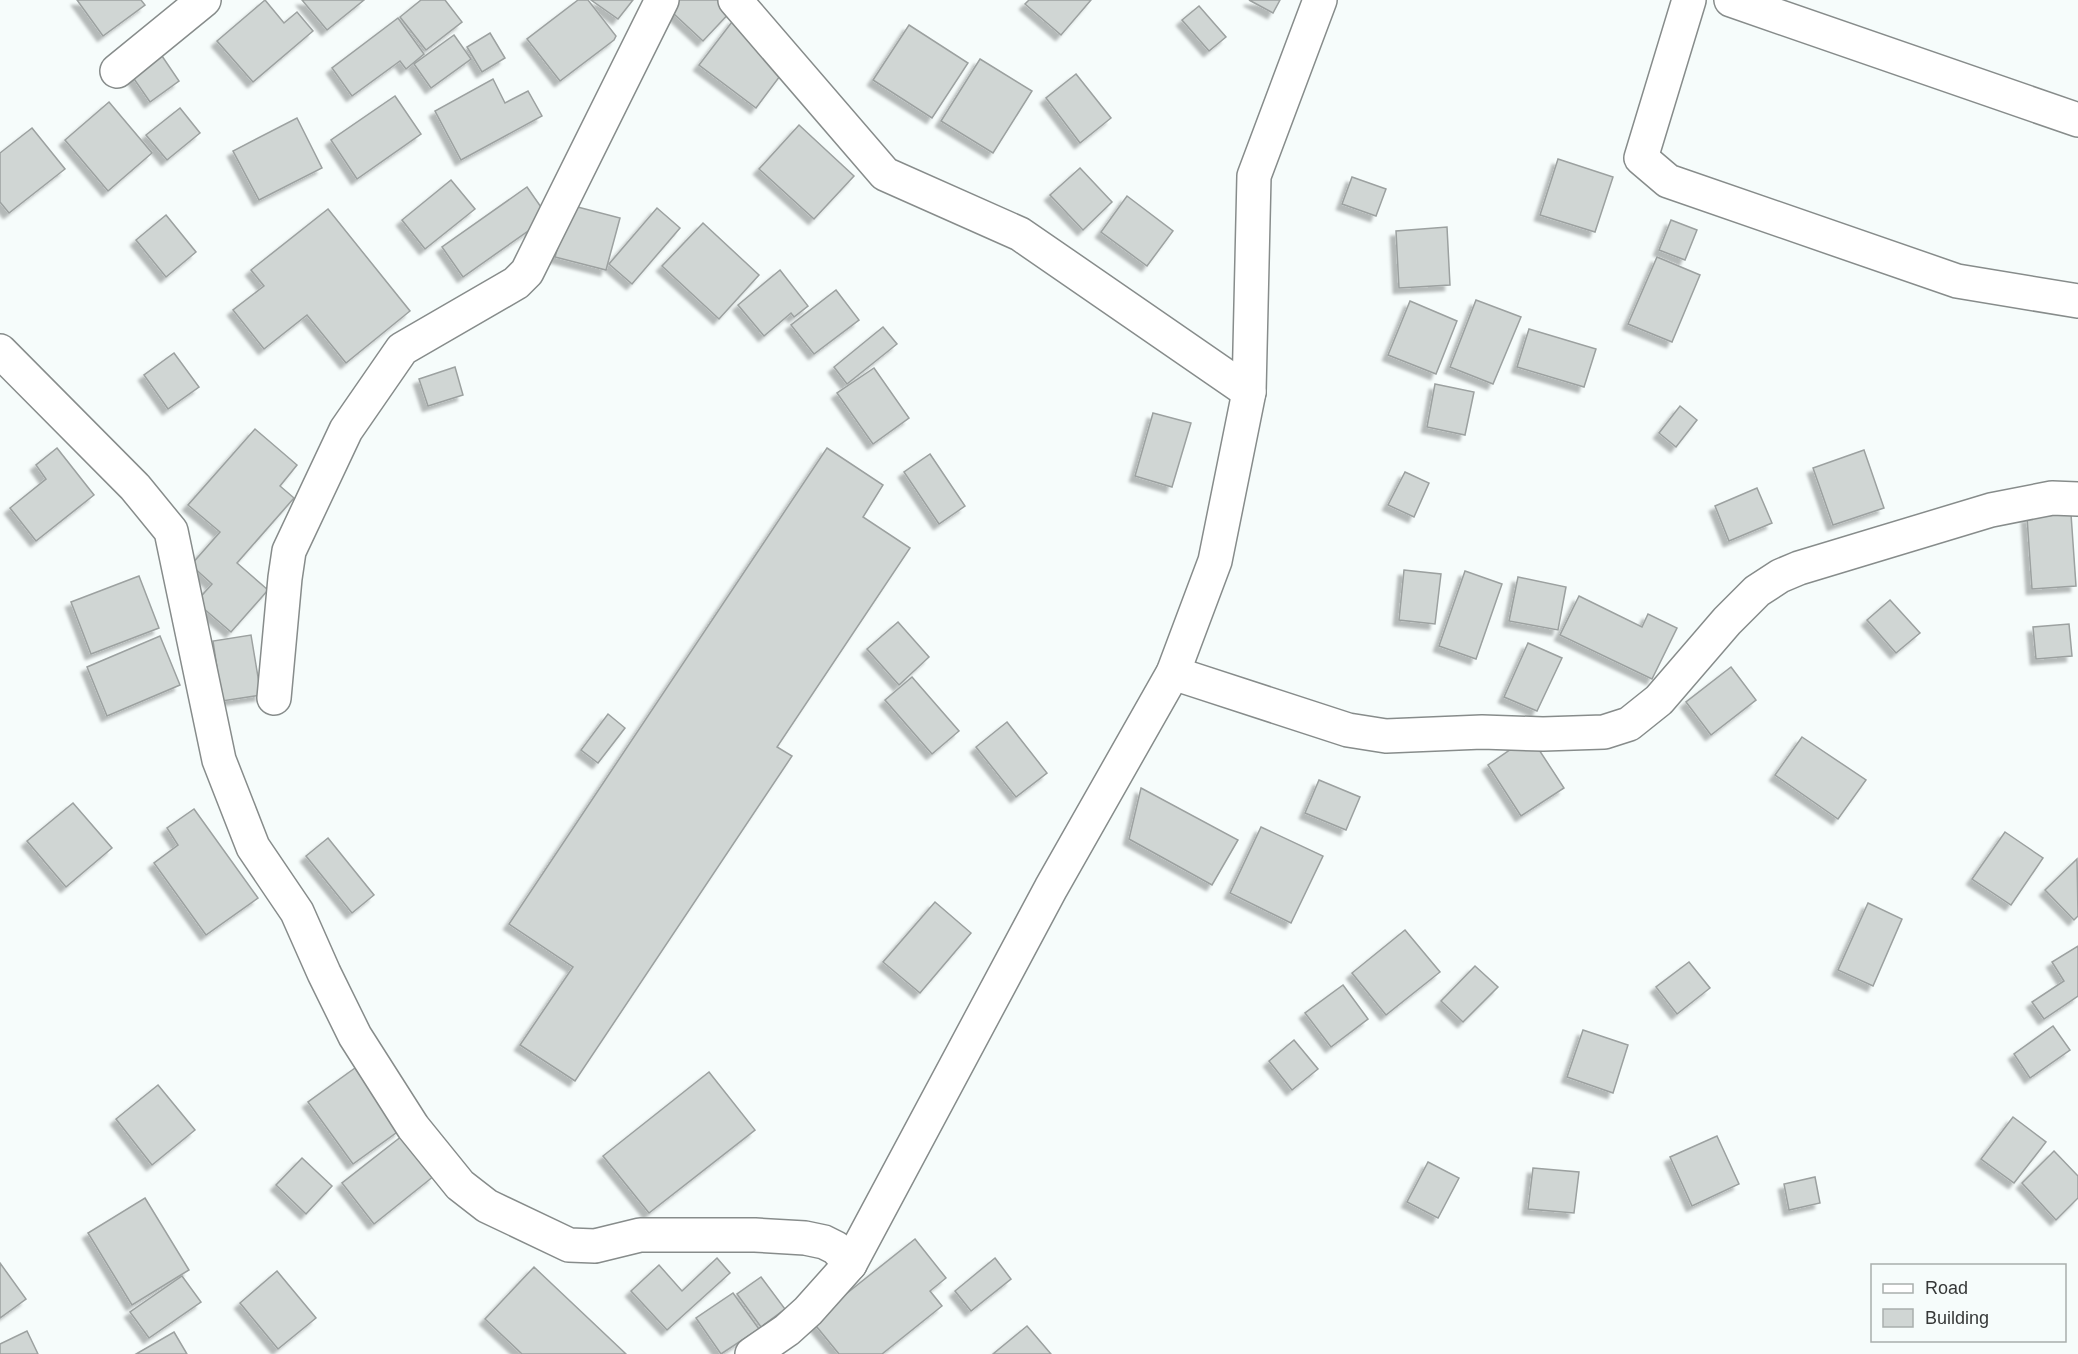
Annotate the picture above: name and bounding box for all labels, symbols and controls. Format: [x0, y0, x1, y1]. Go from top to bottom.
legend [1871, 1264, 2066, 1342]
text: Road [1925, 1278, 1968, 1298]
text: Building [1925, 1308, 1989, 1328]

